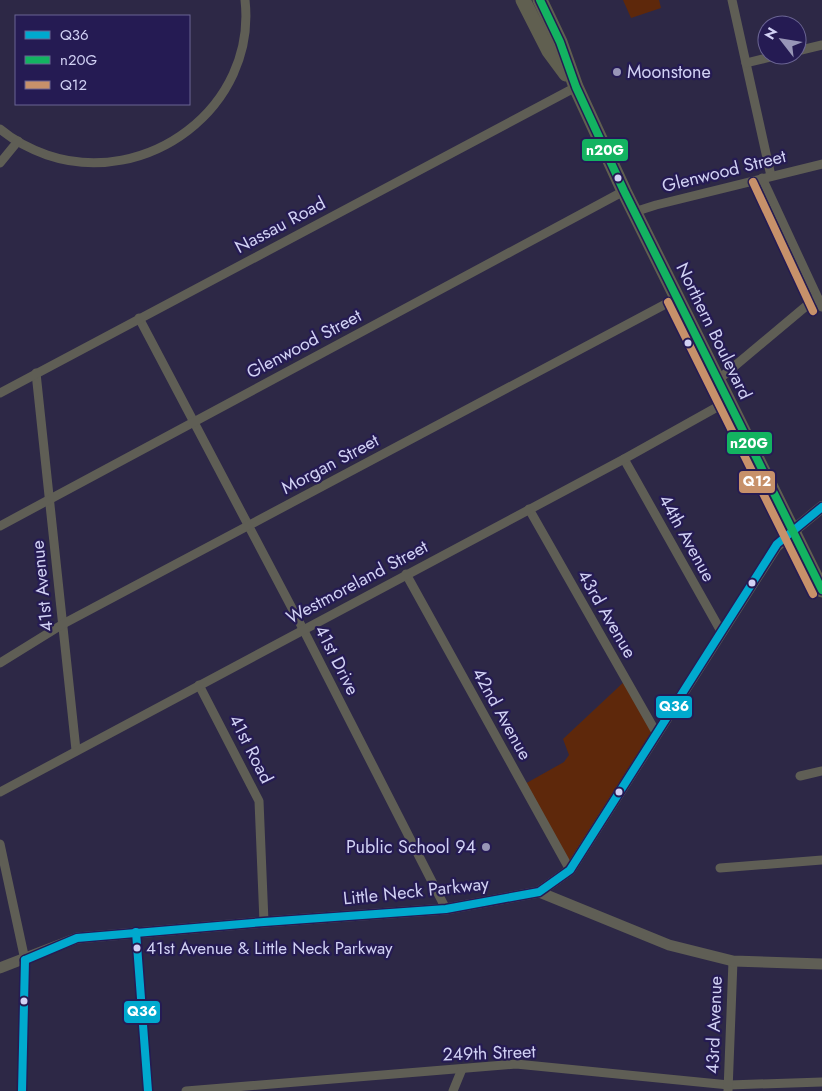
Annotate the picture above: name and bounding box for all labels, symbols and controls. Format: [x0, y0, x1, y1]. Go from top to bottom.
legend [15, 15, 190, 105]
north arrow [757, 15, 807, 65]
text: N [759, 23, 782, 43]
text: Q36 [60, 24, 89, 46]
text: n20G [60, 49, 97, 71]
place label: Moonstone [627, 59, 711, 85]
marker: Moonstone [611, 66, 623, 78]
text: Q12 [60, 74, 87, 96]
line badge: n20G [581, 138, 629, 162]
text: n20G [586, 140, 624, 160]
street label: Glenwood Street [659, 143, 789, 199]
unlabelled marker [613, 173, 623, 183]
street label: Nassau Road [230, 190, 330, 260]
street label: Northern Boulevard [670, 258, 758, 404]
street label: Glenwood Street [242, 302, 367, 385]
unlabelled marker [683, 338, 693, 348]
street label: Morgan Street [277, 427, 384, 501]
line badge: n20G [726, 431, 773, 455]
text: n20G [730, 433, 768, 453]
line badge: Q12 [738, 470, 776, 494]
text: Q12 [743, 471, 771, 491]
street label: 44th Avenue [652, 490, 722, 586]
street label: Westmoreland Street [282, 533, 433, 630]
street label: 41st Avenue [24, 539, 60, 633]
street label: 43rd Avenue [571, 565, 643, 663]
unlabelled marker [747, 578, 757, 588]
street label: 41st Drive [308, 620, 366, 700]
street label: 42nd Avenue [466, 663, 538, 765]
line badge: Q36 [655, 695, 693, 719]
text: Q36 [659, 696, 689, 716]
street label: 41st Road [223, 710, 279, 788]
unlabelled marker [614, 787, 624, 797]
place label: Public School 94 [346, 834, 476, 860]
marker: Public School 94 [480, 841, 492, 853]
street label: Little Neck Parkway [342, 870, 490, 912]
place label: 41st Avenue & Little Neck Parkway [146, 936, 393, 960]
marker: 41st Avenue & Little Neck Parkway [132, 943, 142, 953]
street label: 43rd Avenue [699, 975, 729, 1075]
unlabelled marker [19, 996, 29, 1006]
line badge: Q36 [123, 1000, 161, 1024]
text: Q36 [127, 1001, 157, 1021]
street label: 249th Street [442, 1038, 537, 1068]

